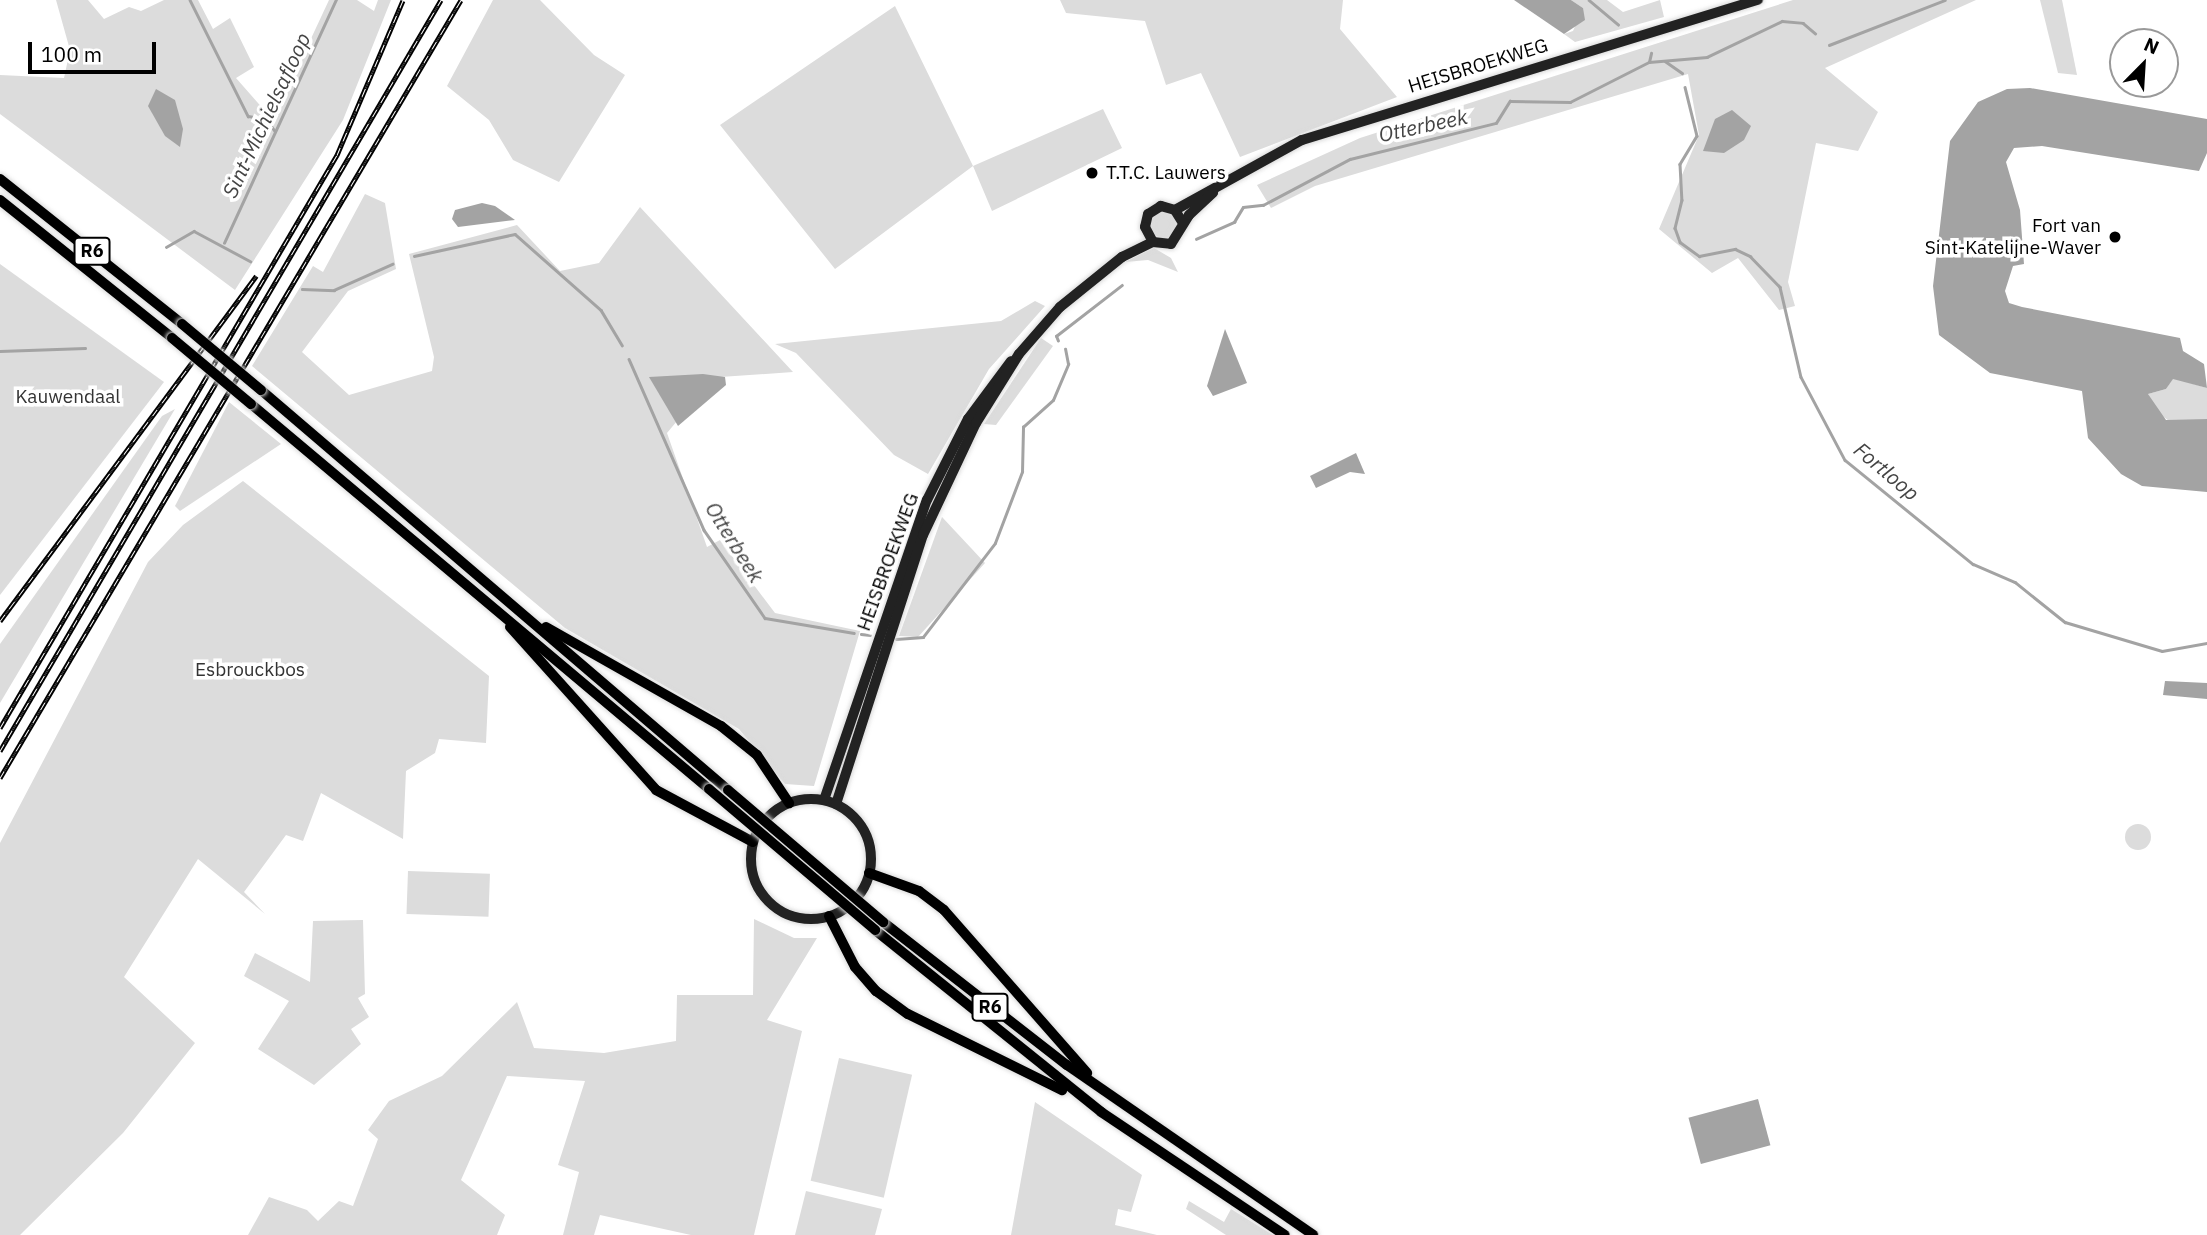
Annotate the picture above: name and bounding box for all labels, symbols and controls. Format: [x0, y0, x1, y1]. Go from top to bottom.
scale bar [32, 28, 159, 72]
north arrow [2109, 28, 2179, 98]
water label: Sint-Michielsafloop [217, 29, 315, 201]
text: N [2141, 32, 2163, 59]
street label: HEISBROEKWEG [1405, 34, 1551, 98]
text: 100 m [41, 40, 102, 68]
water label: Otterbeek [1376, 103, 1470, 147]
place label: T.T.C. Lauwers [1106, 162, 1226, 184]
marker: T.T.C. Lauwers [1084, 165, 1100, 181]
place label: Fort van Sint-Katelijne-Waver [1925, 215, 2101, 259]
marker: Fort van Sint-Katelijne-Waver [2107, 229, 2123, 245]
road number: R6 [73, 236, 111, 265]
park label: Kauwendaal [16, 386, 120, 408]
water label: Fortloop [1849, 436, 1925, 506]
street label: HEISBROEKWEG [852, 490, 924, 634]
water label: Otterbeek [700, 497, 770, 587]
park label: Esbrouckbos [195, 659, 305, 681]
road number: R6 [971, 992, 1009, 1022]

